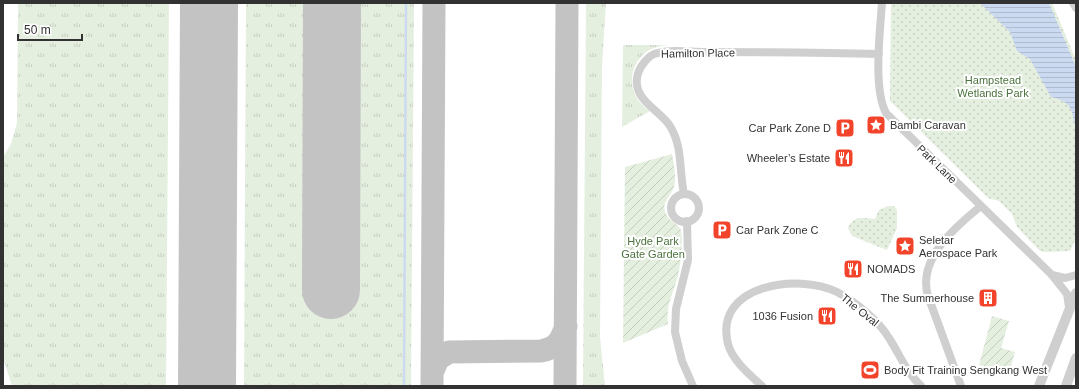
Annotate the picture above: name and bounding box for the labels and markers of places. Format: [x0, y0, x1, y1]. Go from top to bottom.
place icon: Bambi Caravan [865, 114, 887, 136]
parking icon: Car Park Zone D [834, 117, 856, 139]
place label: Bambi Caravan [890, 119, 966, 131]
place label: Car Park Zone D [748, 122, 831, 134]
restaurant icon: Wheeler’s Estate [833, 147, 855, 169]
place label: Wheeler’s Estate [747, 152, 830, 164]
parking icon: Car Park Zone C [711, 219, 733, 241]
place label: Car Park Zone C [736, 224, 819, 236]
place label: Seletar Aerospace Park [919, 234, 998, 259]
place icon: Seletar Aerospace Park [894, 235, 916, 257]
restaurant icon: NOMADS [842, 258, 864, 280]
place label: NOMADS [867, 263, 915, 275]
building icon: The Summerhouse [977, 287, 999, 309]
place label: The Summerhouse [880, 292, 974, 304]
restaurant icon: 1036 Fusion [816, 305, 838, 327]
place label: 1036 Fusion [752, 310, 813, 322]
sports icon: Body Fit Training Sengkang West [859, 359, 881, 381]
place label: Body Fit Training Sengkang West [884, 364, 1047, 376]

